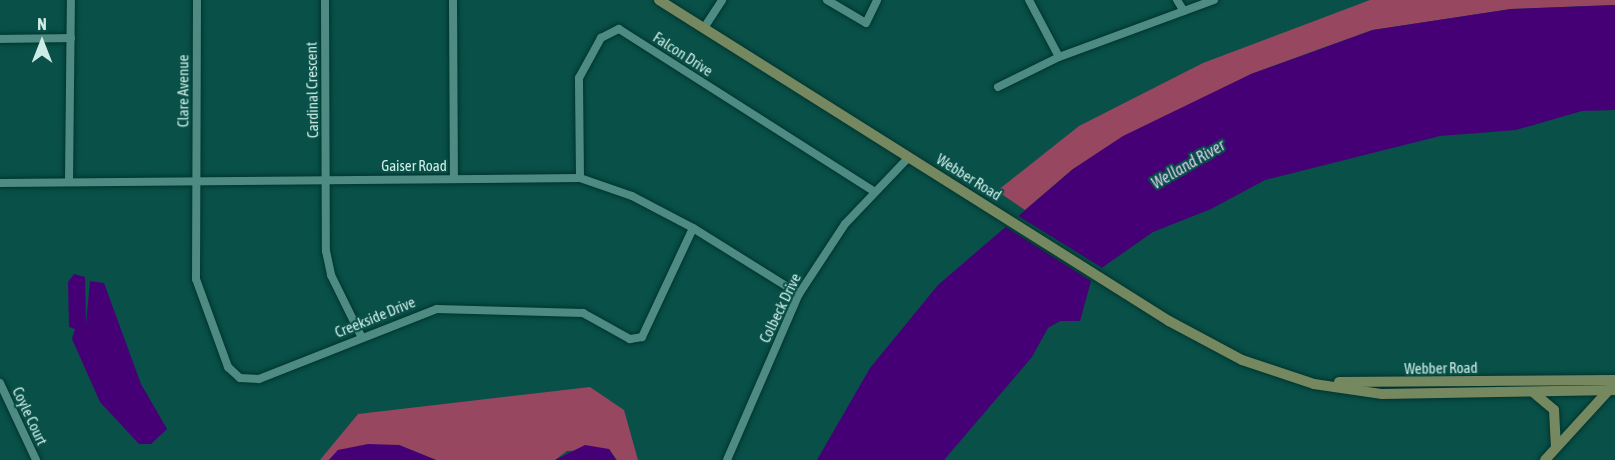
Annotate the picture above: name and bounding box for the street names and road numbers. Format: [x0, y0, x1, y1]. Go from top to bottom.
street label: Falcon Drive [650, 28, 716, 80]
street label: Cardinal Crescent [302, 42, 322, 138]
street label: Clare Avenue [174, 55, 192, 127]
street label: Webber Road [933, 150, 1005, 204]
street label: Gaiser Road [381, 157, 447, 175]
street label: Colbeck Drive [755, 270, 805, 346]
street label: Creekside Drive [332, 293, 418, 341]
street label: Webber Road [1404, 358, 1478, 378]
street label: Coyle Court [9, 384, 51, 448]

